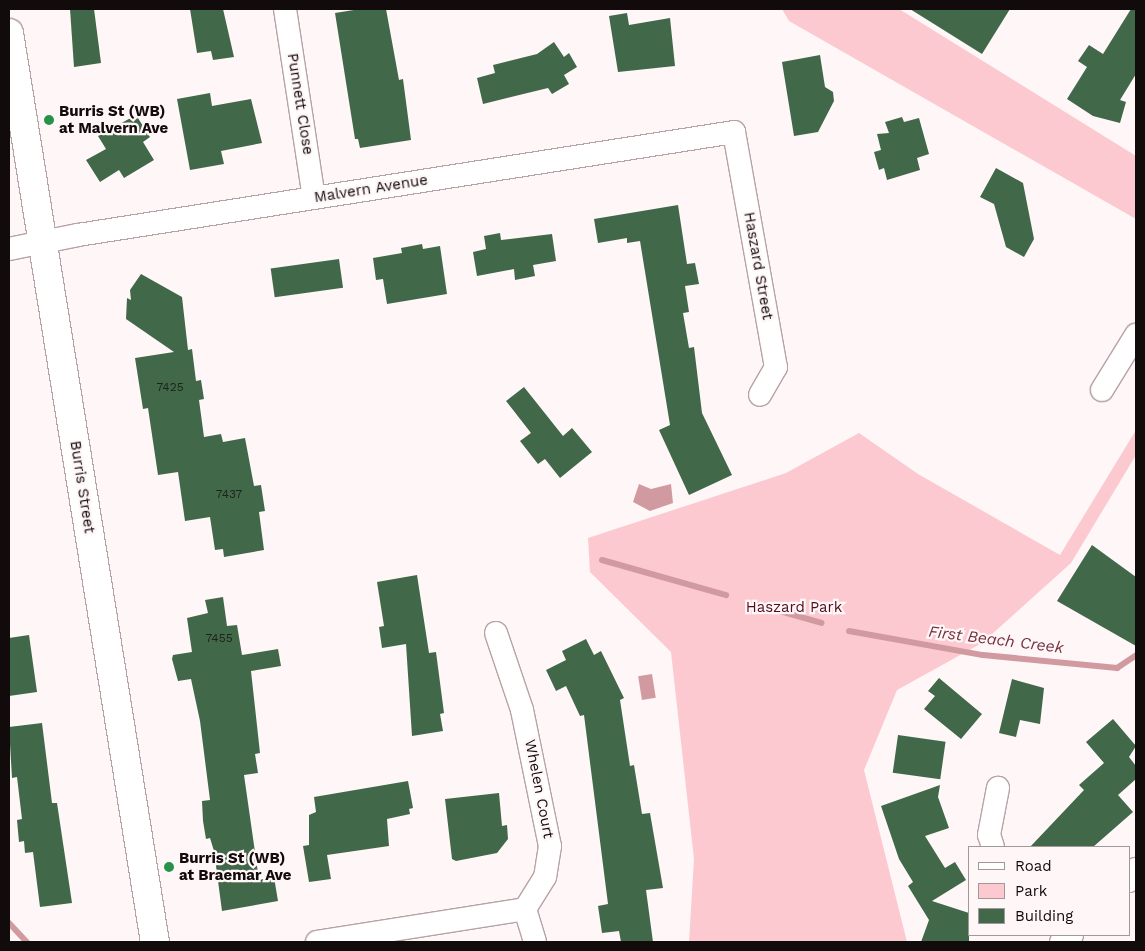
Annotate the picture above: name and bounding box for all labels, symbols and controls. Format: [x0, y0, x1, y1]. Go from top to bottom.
street label: Punnett Close [283, 52, 317, 156]
place label: Burris St (WB) at Malvern Ave [59, 102, 169, 137]
marker: Burris St (WB) at Malvern Ave [43, 114, 55, 126]
street label: Malvern Avenue [313, 171, 429, 207]
street label: Haszard Street [740, 211, 776, 321]
house number: 7425 [156, 381, 184, 395]
street label: Burris Street [66, 439, 98, 535]
house number: 7437 [216, 488, 242, 502]
park label: Haszard Park [746, 599, 842, 617]
water label: First Beach Creek [927, 622, 1065, 658]
house number: 7455 [205, 632, 233, 646]
street label: Whelen Court [521, 738, 557, 840]
legend [968, 846, 1130, 936]
place label: Burris St (WB) at Braemar Ave [179, 849, 292, 884]
text: Road [1015, 857, 1052, 875]
marker: Burris St (WB) at Braemar Ave [163, 861, 175, 873]
text: Park [1015, 882, 1047, 900]
text: Building [1015, 907, 1073, 925]

